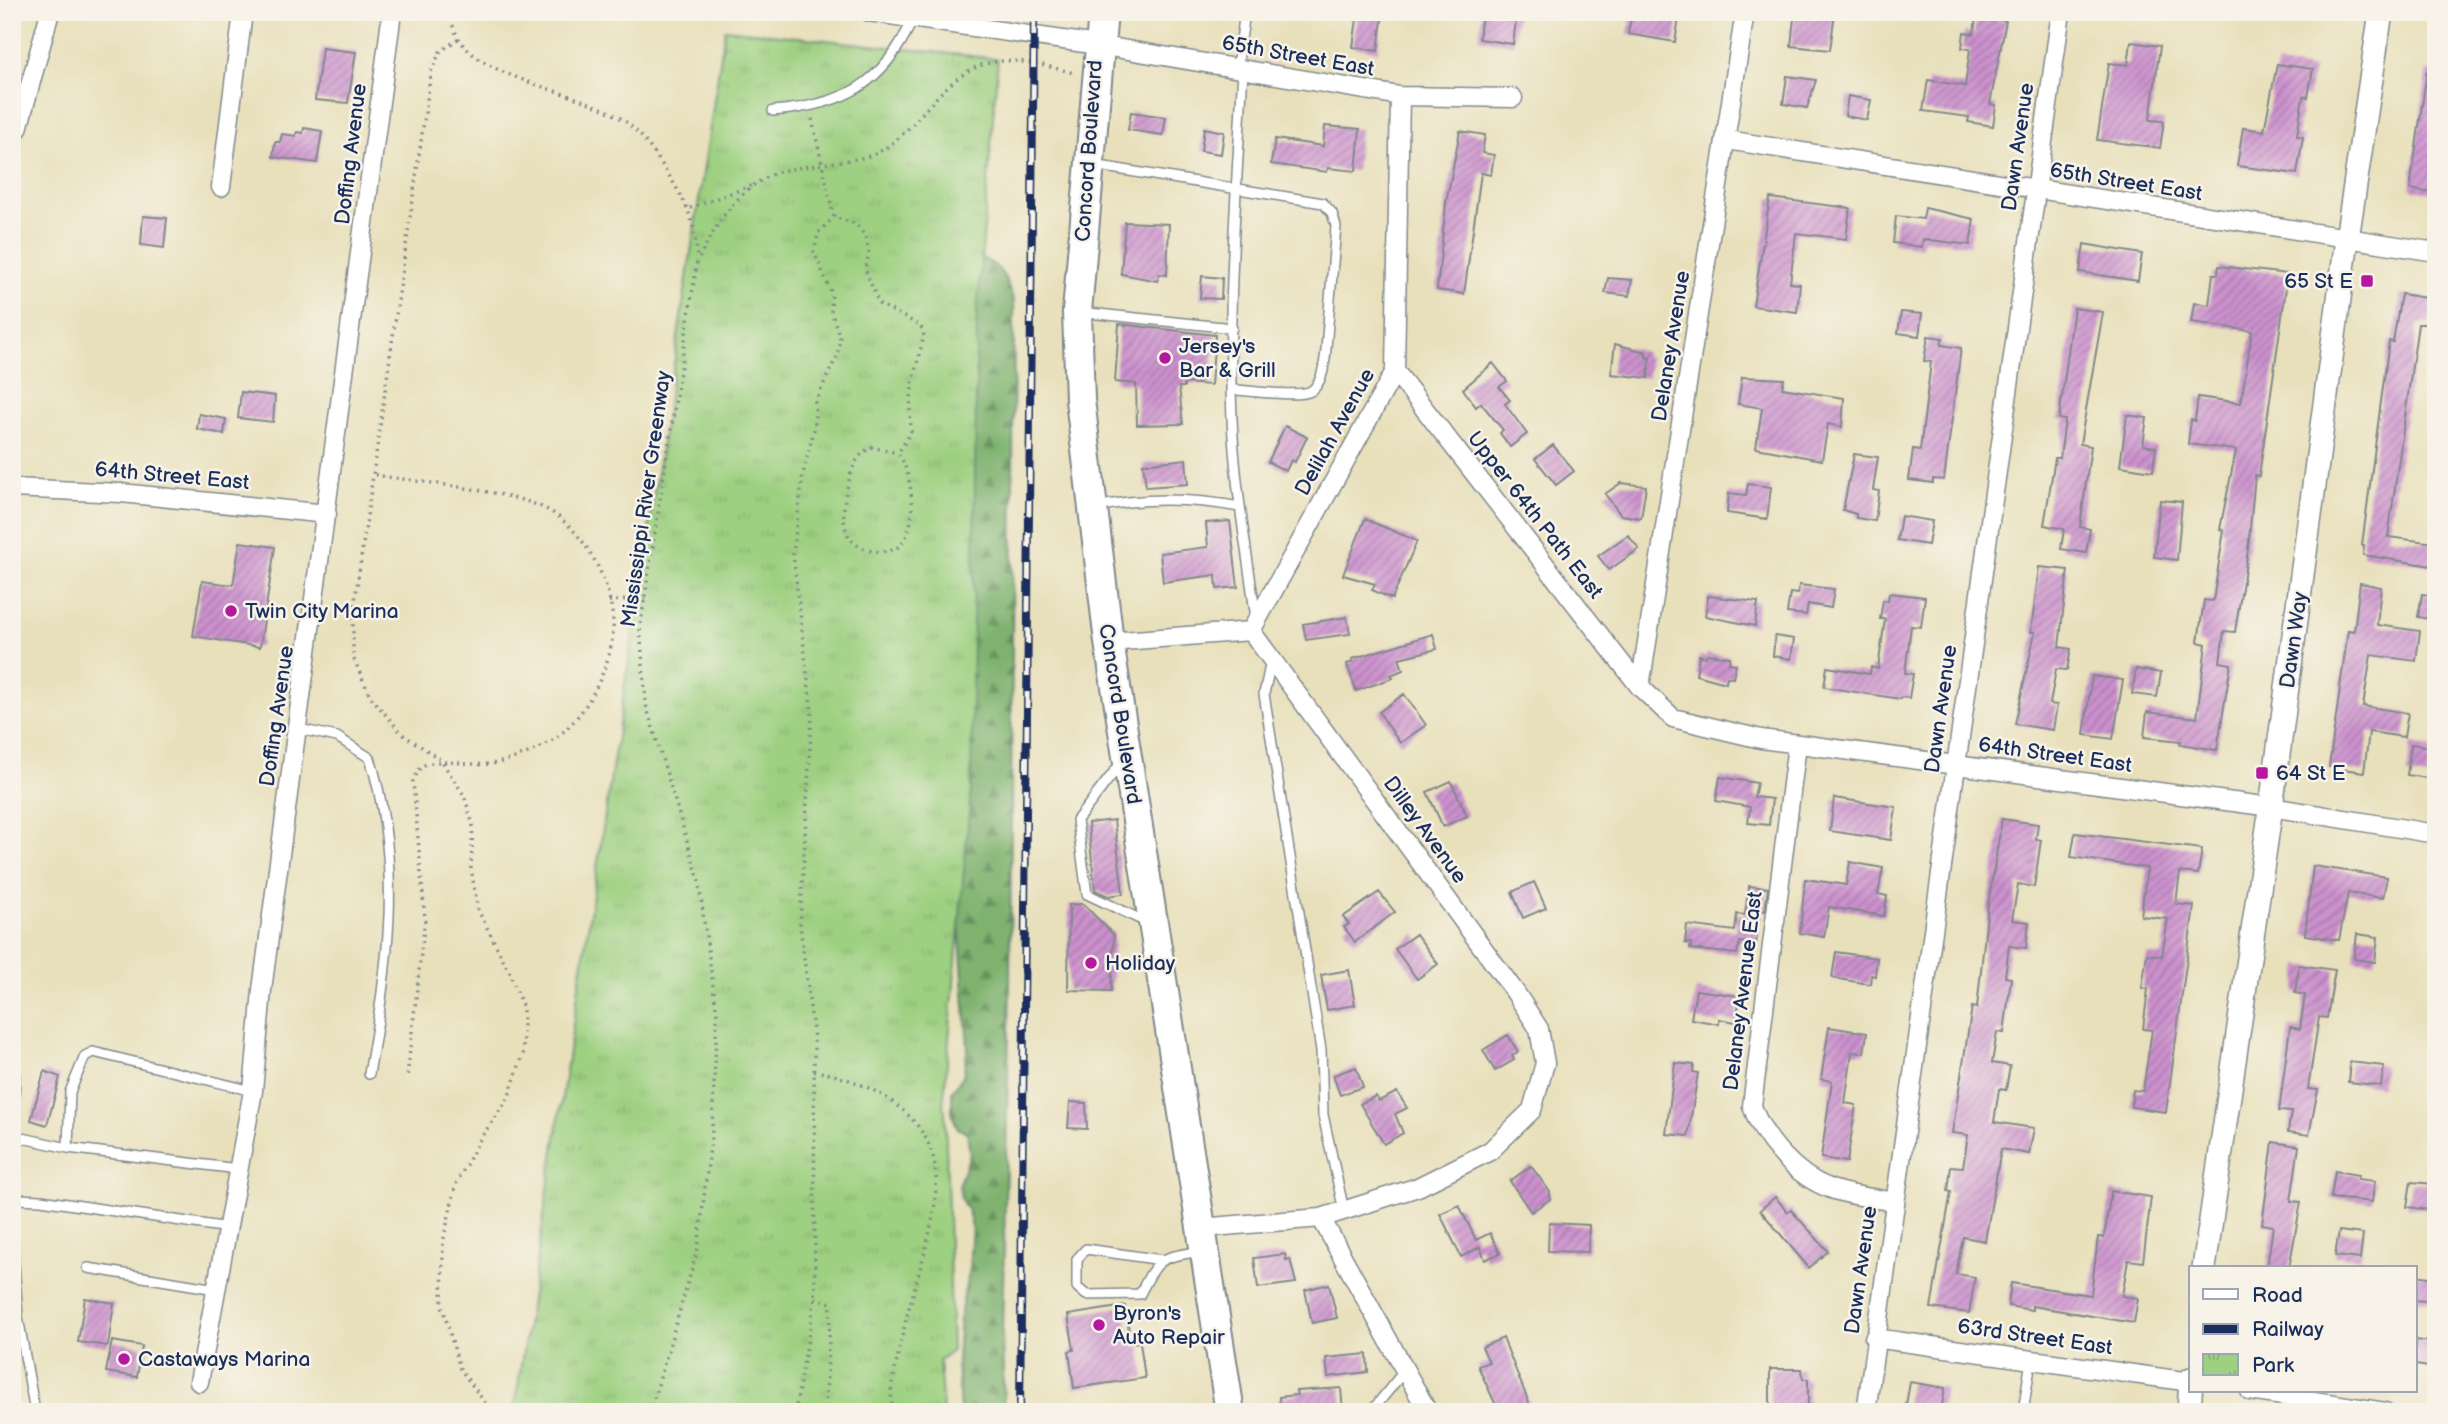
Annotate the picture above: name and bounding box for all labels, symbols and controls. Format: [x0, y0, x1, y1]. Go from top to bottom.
street label: 65th Street East [1220, 30, 1377, 82]
street label: Concord Boulevard [1070, 59, 1108, 243]
street label: Dawn Avenue [1997, 81, 2039, 213]
street label: Doffing Avenue [330, 82, 372, 226]
street label: 65th Street East [2048, 158, 2205, 206]
street label: Delaney Avenue [1647, 269, 1695, 423]
place label: 65 St E [2284, 269, 2353, 294]
marker: 65 St E [2359, 273, 2375, 289]
place label: Jersey's Bar & Grill [1179, 334, 1276, 383]
marker: Jersey's Bar & Grill [1157, 350, 1173, 366]
street label: Delilah Avenue [1290, 364, 1380, 500]
street label: Mississippi River Greenway [616, 369, 676, 629]
street label: Upper 64th Path East [1462, 426, 1608, 604]
street label: 64th Street East [94, 457, 251, 495]
street label: Dawn Way [2275, 590, 2313, 690]
place label: Twin City Marina [245, 599, 399, 624]
marker: Twin City Marina [223, 603, 239, 619]
street label: Concord Boulevard [1093, 622, 1147, 806]
street label: Dawn Avenue [1920, 643, 1962, 775]
street label: Doffing Avenue [255, 644, 299, 788]
street label: 64th Street East [1977, 732, 2134, 778]
place label: 64 St E [2276, 761, 2346, 786]
marker: 64 St E [2254, 765, 2270, 781]
street label: Dilley Avenue [1378, 772, 1472, 888]
street label: Delaney Avenue East [1718, 889, 1768, 1092]
place label: Holiday [1105, 951, 1176, 976]
marker: Holiday [1083, 955, 1099, 971]
street label: Dawn Avenue [1840, 1204, 1882, 1336]
legend [2189, 1266, 2416, 1392]
text: Road [2252, 1283, 2303, 1308]
place label: Byron's Auto Repair [1113, 1301, 1225, 1350]
street label: 63rd Street East [1956, 1314, 2115, 1360]
marker: Byron's Auto Repair [1091, 1317, 1107, 1333]
text: Railway [2252, 1317, 2324, 1342]
place label: Castaways Marina [138, 1347, 310, 1372]
marker: Castaways Marina [116, 1351, 132, 1367]
text: Park [2252, 1353, 2295, 1378]

